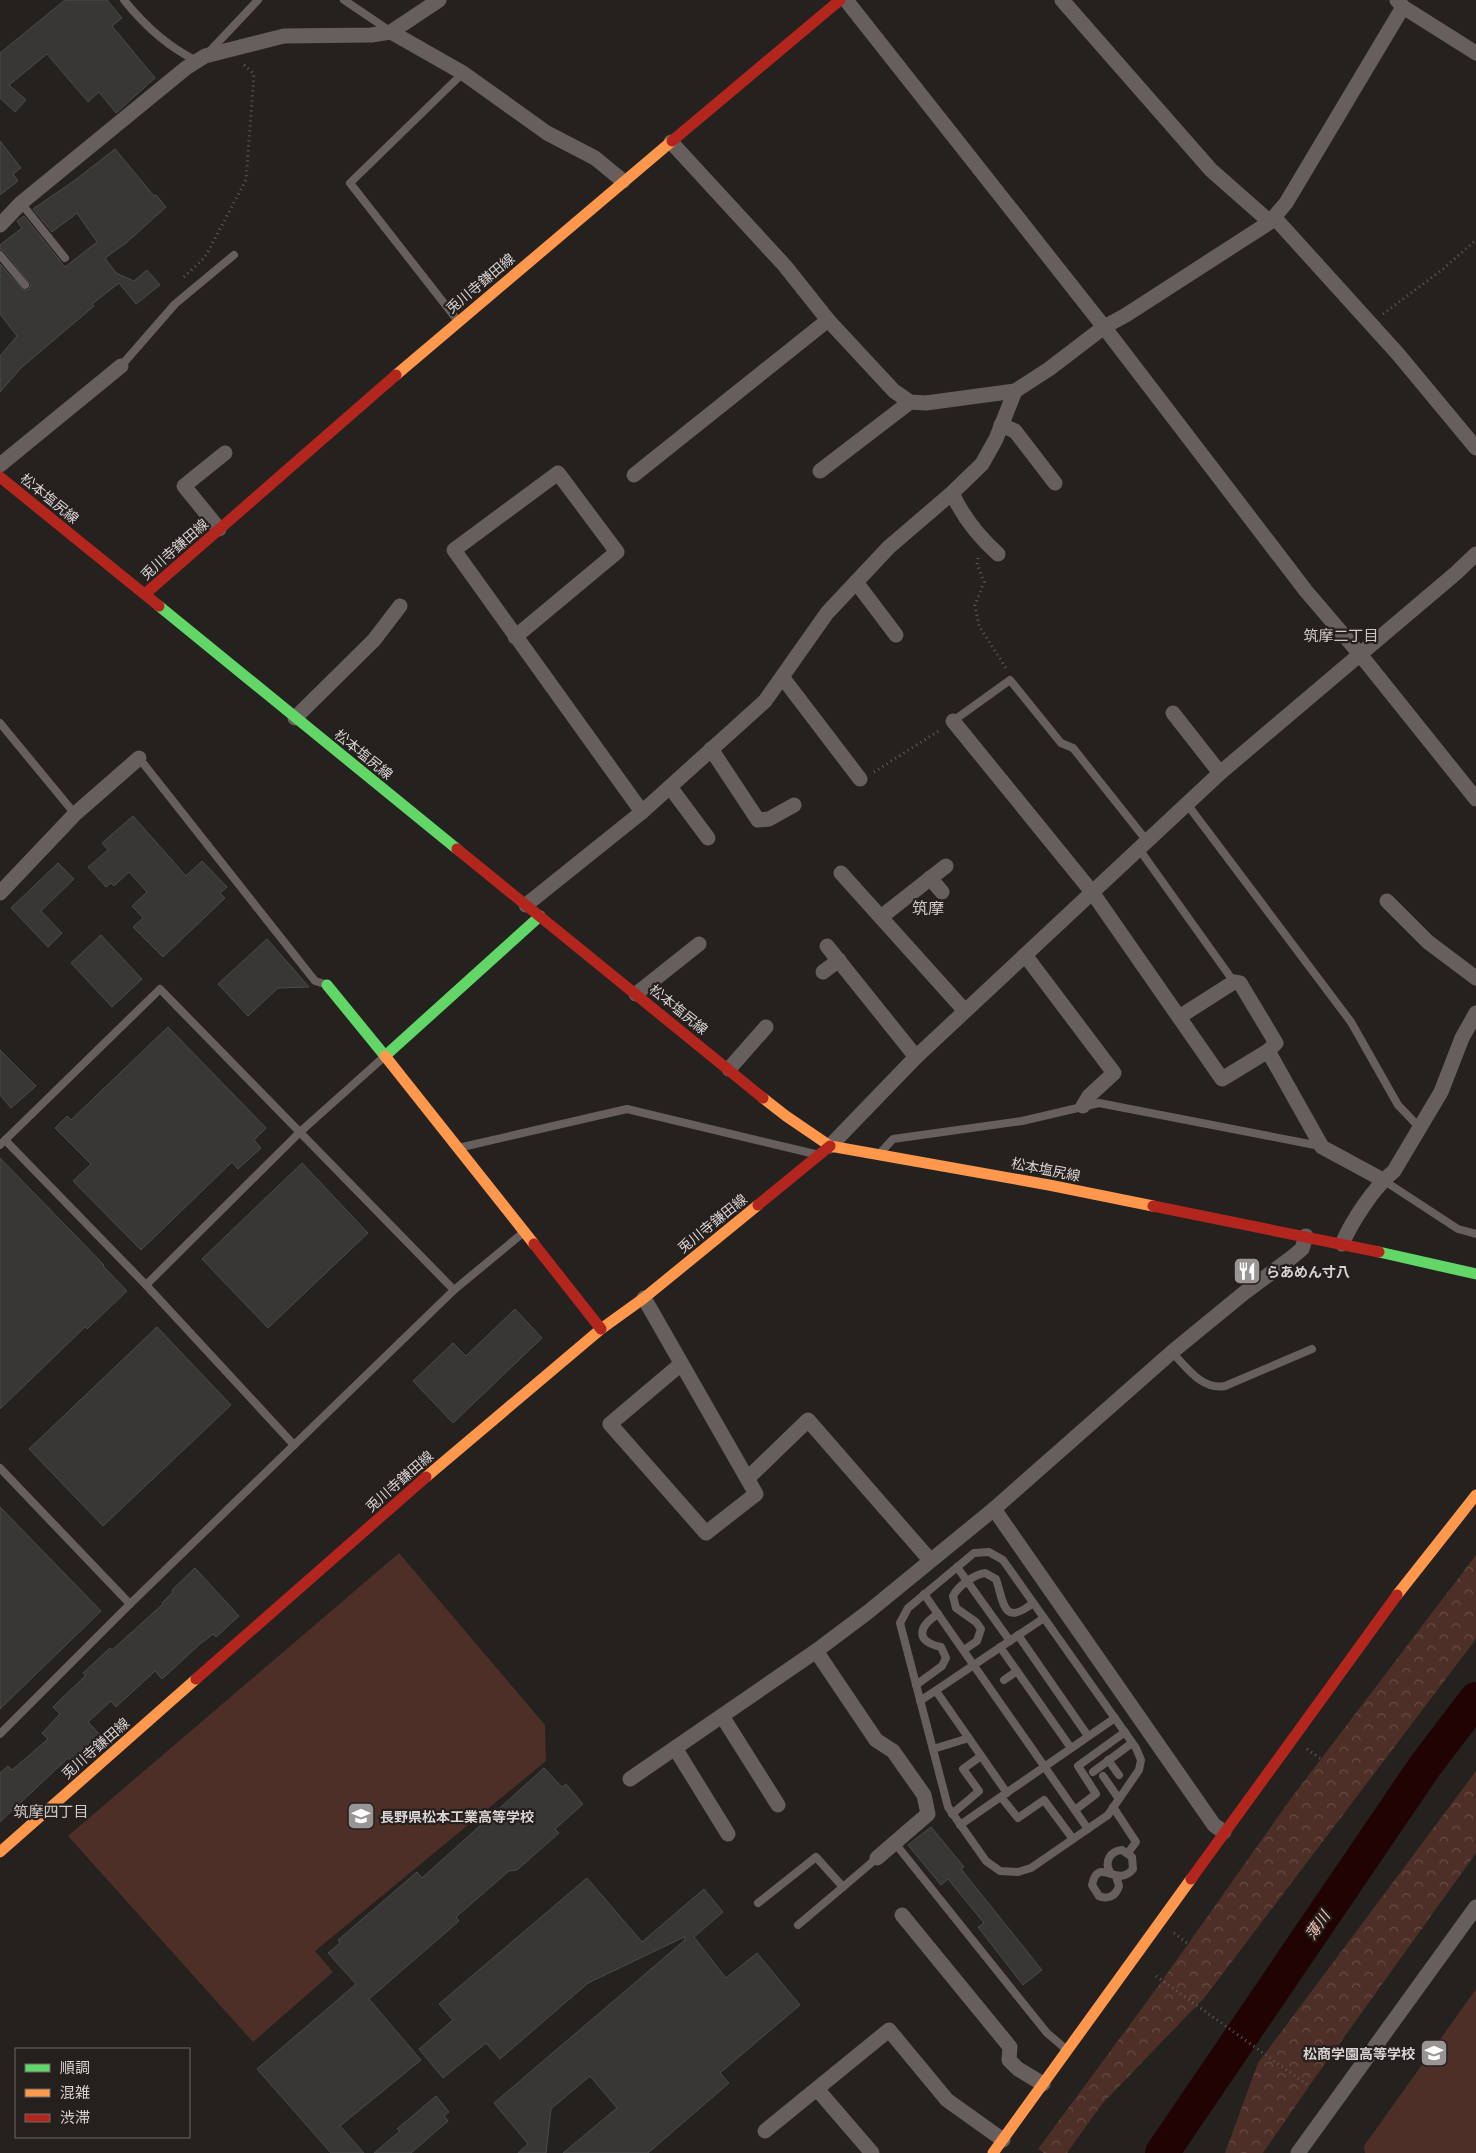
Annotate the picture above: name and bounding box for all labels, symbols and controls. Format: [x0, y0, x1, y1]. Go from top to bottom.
street label: 兎川寺鎌田線 [442, 249, 518, 317]
street label: 松本塩尻線 [17, 469, 83, 527]
street label: 兎川寺鎌田線 [137, 515, 211, 583]
district label: 筑摩二丁目 [1303, 626, 1379, 644]
street label: 松本塩尻線 [331, 725, 397, 783]
district label: 筑摩 [912, 898, 944, 917]
street label: 松本塩尻線 [646, 980, 712, 1038]
street label: 松本塩尻線 [1010, 1154, 1082, 1184]
street label: 兎川寺鎌田線 [674, 1190, 750, 1256]
restaurant icon: らあめん寸八 [1232, 1256, 1262, 1286]
place label: らあめん寸八 [1266, 1263, 1350, 1280]
street label: 兎川寺鎌田線 [362, 1447, 436, 1515]
street label: 兎川寺鎌田線 [58, 1714, 132, 1782]
school or university icon: 長野県松本工業高等学校 [346, 1801, 376, 1831]
district label: 筑摩四丁目 [13, 1802, 89, 1820]
place label: 長野県松本工業高等学校 [380, 1808, 534, 1825]
water label: 薄川 [1301, 1906, 1334, 1942]
school or university icon: 松商学園高等学校 [1419, 2038, 1449, 2068]
place label: 松商学園高等学校 [1303, 2045, 1415, 2062]
legend [15, 2048, 190, 2138]
text: 順調 [60, 2058, 90, 2076]
text: 混雑 [60, 2083, 90, 2101]
text: 渋滞 [60, 2108, 90, 2126]

